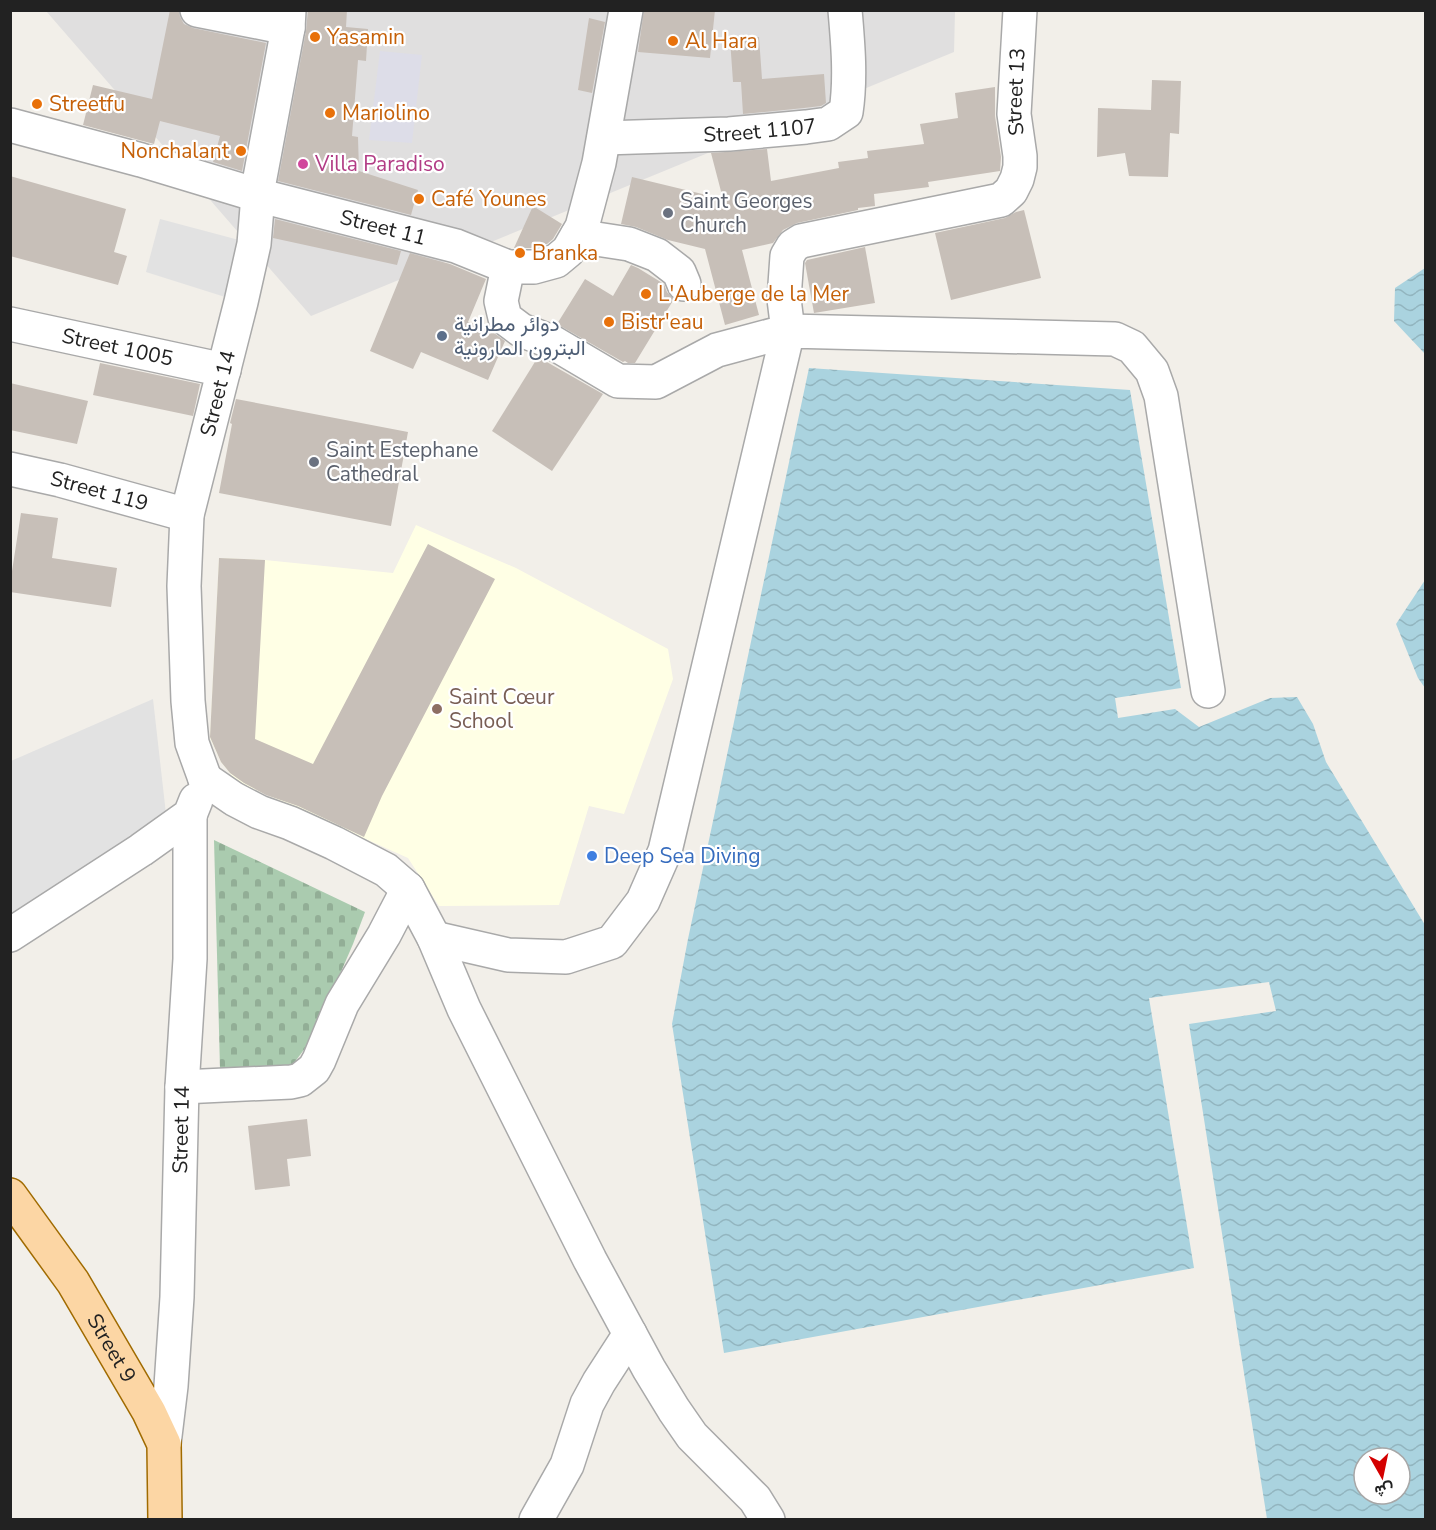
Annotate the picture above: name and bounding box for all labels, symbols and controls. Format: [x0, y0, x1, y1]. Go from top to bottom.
place label: Yasamin [326, 23, 405, 51]
place label: Al Hara [685, 27, 758, 55]
marker: Yasamin [308, 30, 322, 44]
marker: Al Hara [666, 34, 680, 48]
street label: Street 13 [1000, 47, 1032, 138]
place label: Streetfu [49, 90, 125, 118]
marker: Streetfu [30, 97, 44, 111]
place label: Mariolino [342, 99, 430, 127]
marker: Mariolino [323, 106, 337, 120]
street label: Street 1107 [703, 112, 818, 149]
place label: Nonchalant [120, 137, 230, 165]
marker: Nonchalant [234, 144, 248, 158]
place label: Villa Paradiso [314, 150, 445, 178]
marker: Villa Paradiso [296, 157, 310, 171]
place label: Café Younes [431, 185, 547, 213]
place label: Saint Georges Church [680, 187, 813, 239]
marker: Café Younes [412, 192, 426, 206]
street label: Street 11 [337, 203, 429, 252]
marker: Saint Georges Church [661, 206, 675, 220]
place label: Branka [532, 239, 598, 267]
marker: Branka [513, 246, 527, 260]
place label: L'Auberge de la Mer [658, 280, 849, 308]
marker: L'Auberge de la Mer [639, 287, 653, 301]
place label: Bistr'eau [621, 308, 704, 336]
place label: دوائر مطرانية البترون المارونية [454, 310, 586, 362]
marker: Bistr'eau [602, 315, 616, 329]
street label: Street 1005 [59, 322, 176, 373]
marker: دوائر مطرانية البترون المارونية [435, 329, 449, 343]
street label: Street 14 [193, 347, 242, 440]
place label: Saint Estephane Cathedral [326, 436, 479, 488]
marker: Saint Estephane Cathedral [307, 455, 321, 469]
street label: Street 119 [48, 464, 152, 518]
place label: Saint Cœur School [449, 683, 555, 735]
marker: Saint Cœur School [430, 702, 444, 716]
place label: Deep Sea Diving [604, 842, 761, 870]
marker: Deep Sea Diving [585, 849, 599, 863]
street label: Street 14 [166, 1085, 196, 1174]
street label: Street 9 [81, 1309, 143, 1388]
north arrow [1352, 1446, 1412, 1506]
text: ش [1373, 1477, 1395, 1502]

